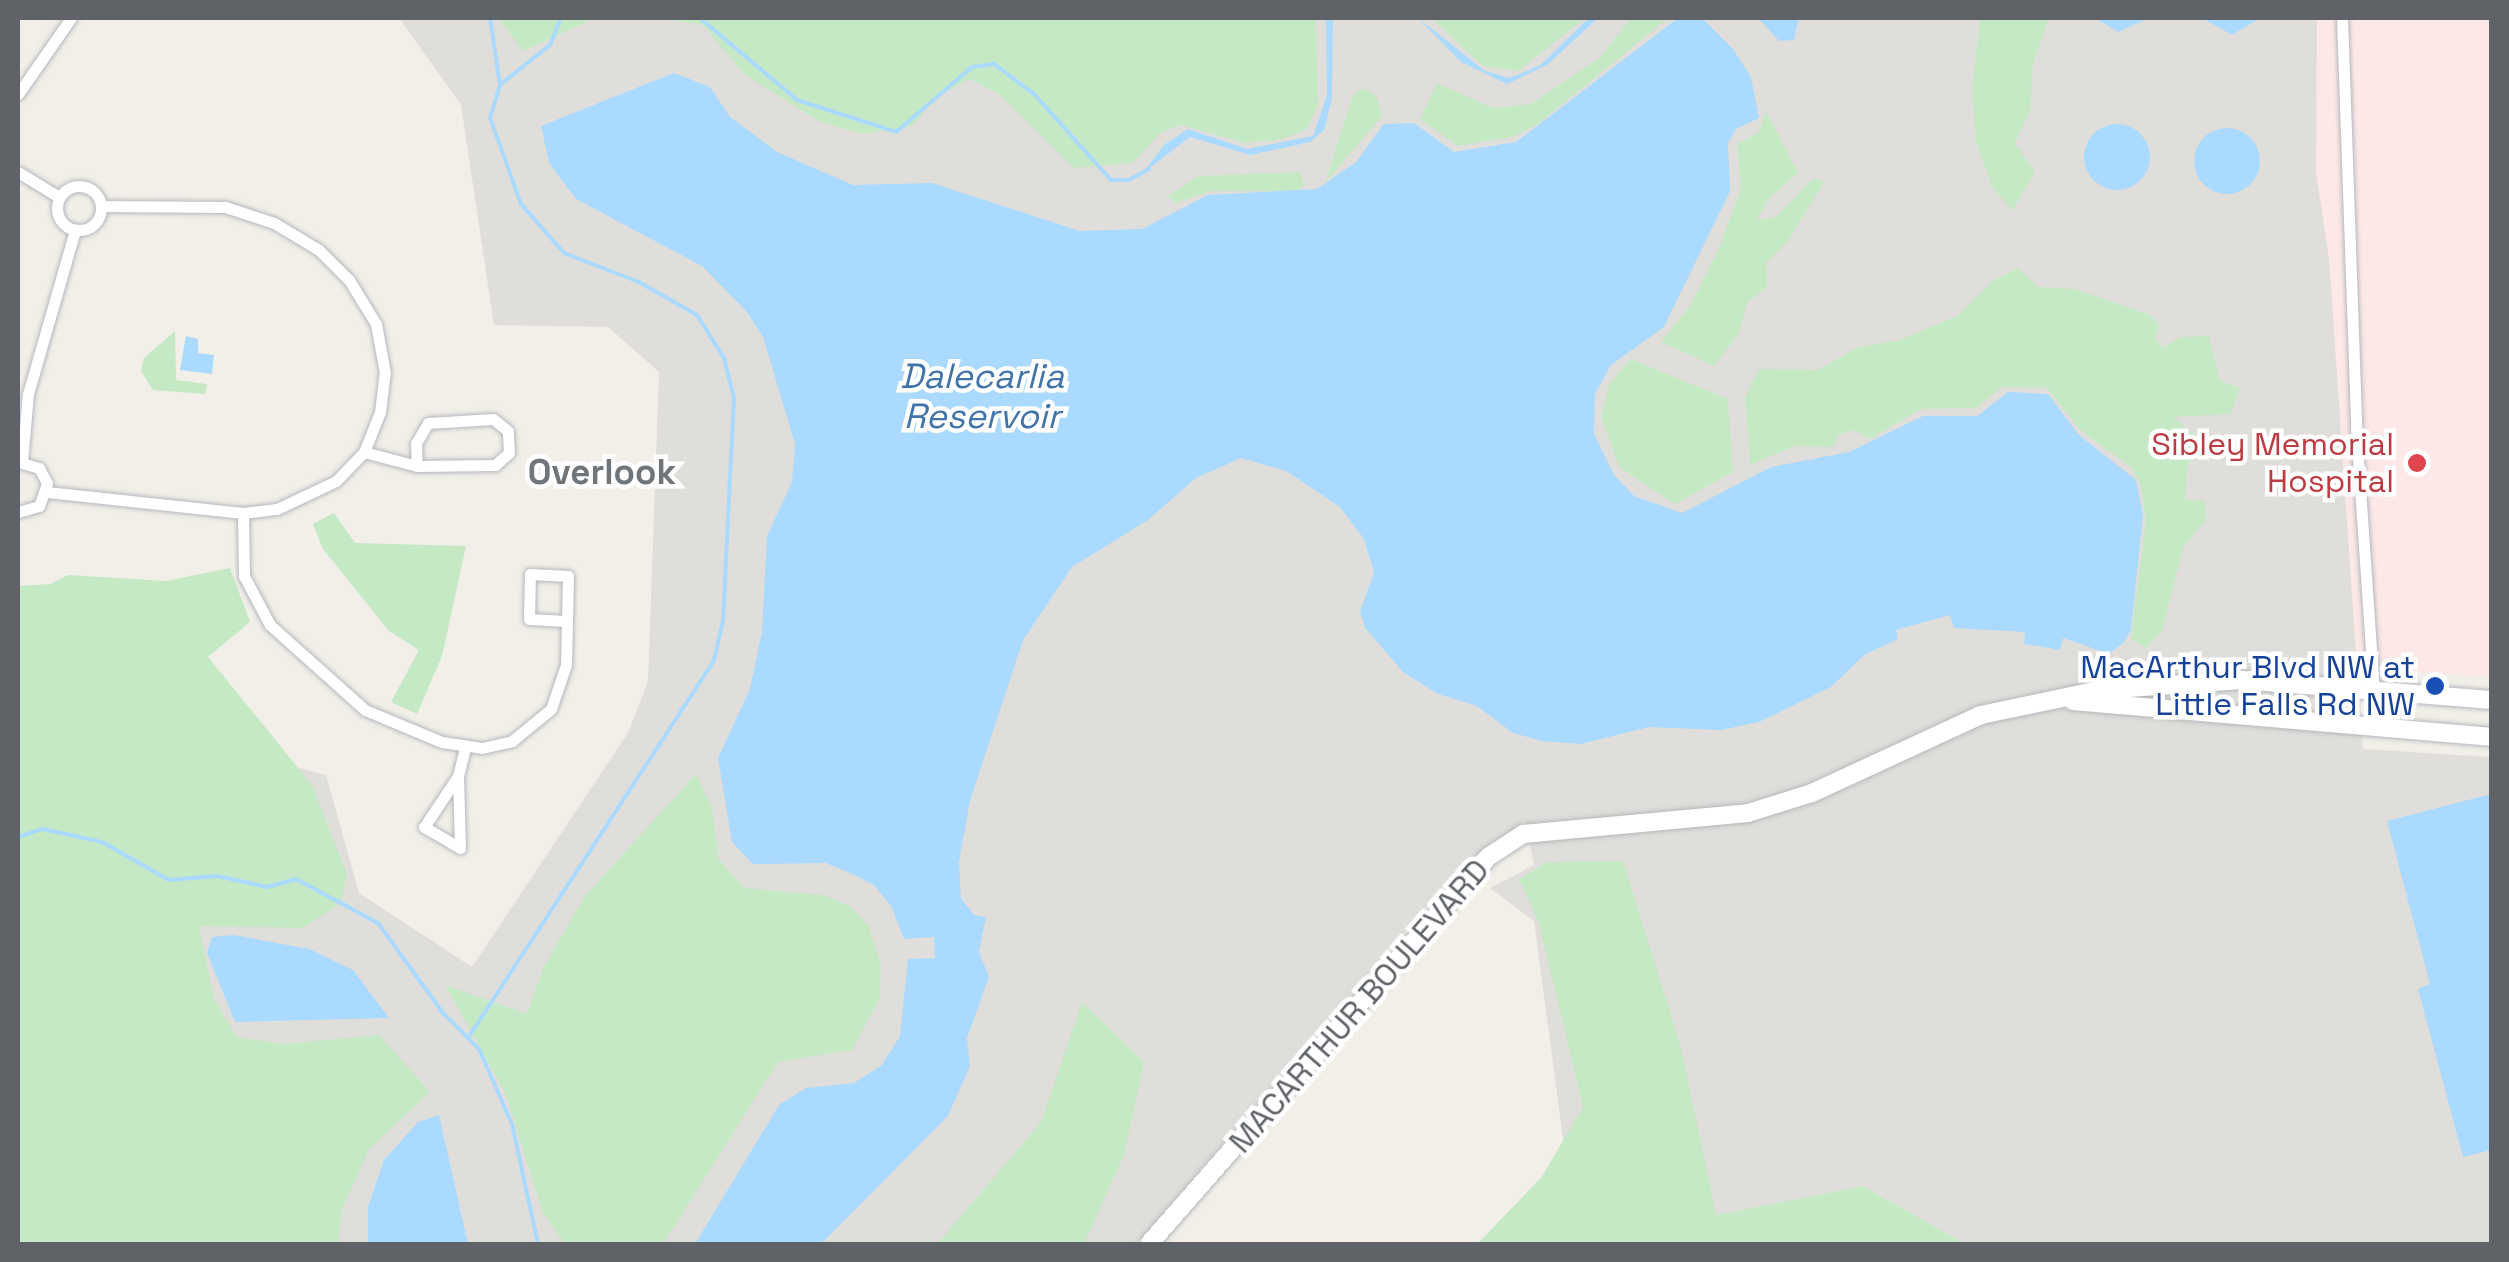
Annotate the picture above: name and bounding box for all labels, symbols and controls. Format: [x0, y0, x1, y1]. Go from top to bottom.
water label: Dalecarlia Reservoir [900, 355, 1064, 437]
place label: Sibley Memorial Hospital [2151, 426, 2394, 501]
marker: Sibley Memorial Hospital [2404, 450, 2430, 476]
district label: Overlook [528, 451, 676, 493]
place label: MacArthur Blvd NW at Little Falls Rd NW [2080, 649, 2415, 724]
marker: MacArthur Blvd NW at Little Falls Rd NW [2424, 675, 2446, 697]
street label: MACARTHUR BOULEVARD [1221, 851, 1497, 1161]

